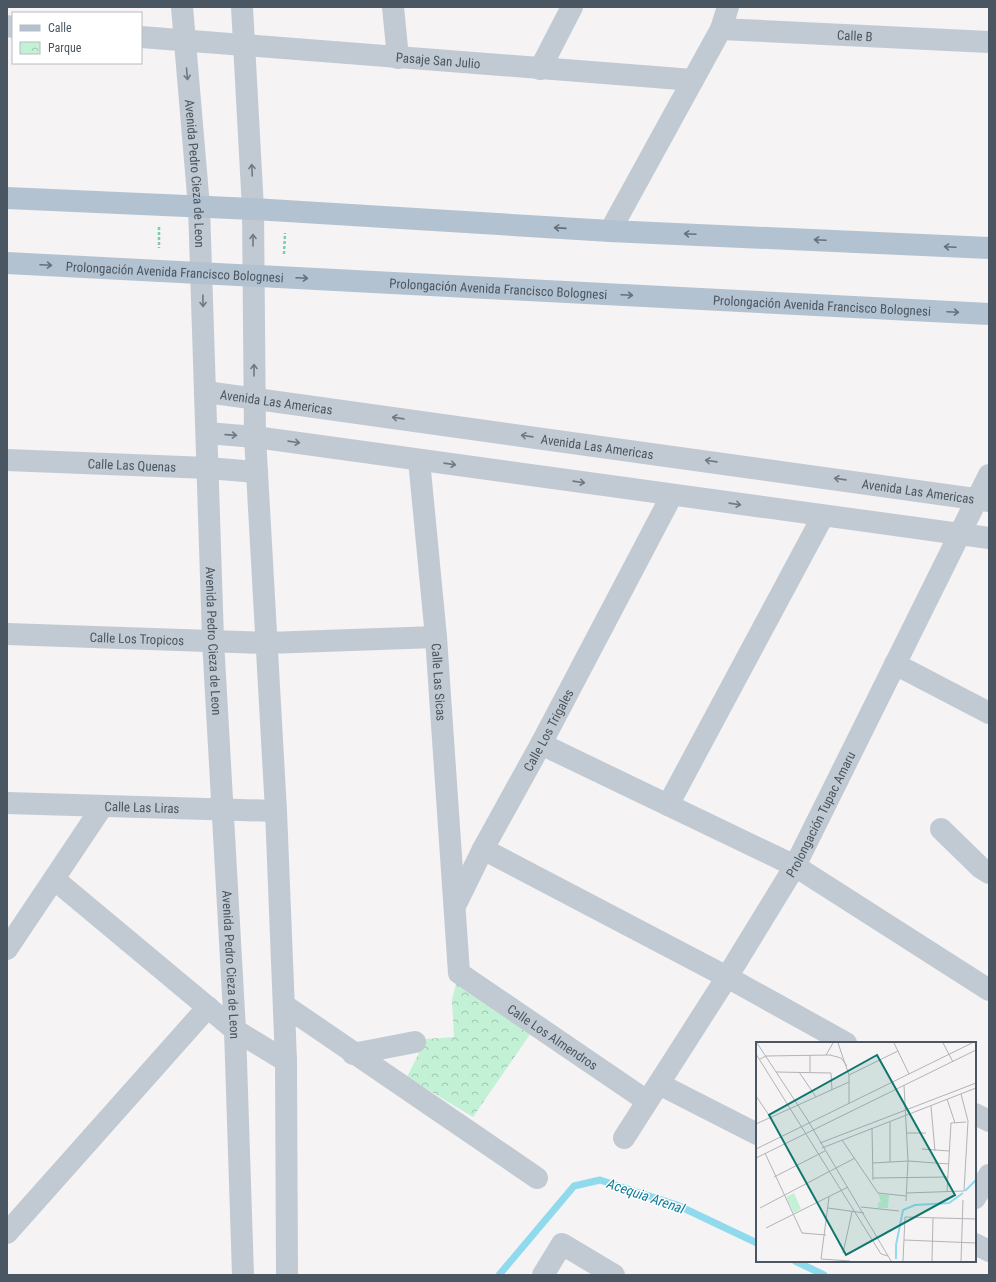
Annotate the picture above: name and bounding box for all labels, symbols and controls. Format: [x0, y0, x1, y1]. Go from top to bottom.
legend [12, 12, 142, 64]
text: Calle [48, 21, 72, 35]
street label: Calle B [837, 27, 873, 44]
text: Parque [48, 41, 82, 55]
street label: Pasaje San Julio [395, 49, 481, 71]
one-way arrow [183, 67, 191, 80]
street label: Avenida Pedro Cieza de Leon [182, 99, 208, 248]
one-way arrow [248, 164, 255, 177]
one-way arrow [554, 224, 567, 231]
one-way arrow [684, 231, 697, 238]
one-way arrow [249, 234, 257, 247]
one-way arrow [814, 237, 827, 244]
one-way arrow [944, 243, 957, 250]
street label: Prolongación Avenida Francisco Bolognesi [65, 259, 284, 285]
one-way arrow [39, 261, 52, 268]
one-way arrow [295, 274, 308, 282]
street label: Prolongación Avenida Francisco Bolognesi [389, 275, 608, 302]
one-way arrow [620, 292, 633, 299]
street label: Prolongación Avenida Francisco Bolognesi [713, 292, 931, 318]
one-way arrow [199, 294, 207, 307]
one-way arrow [946, 309, 959, 316]
one-way arrow [250, 364, 258, 377]
street label: Avenida Las Americas [219, 387, 334, 417]
one-way arrow [392, 414, 405, 422]
one-way arrow [224, 431, 237, 439]
street label: Avenida Las Americas [540, 431, 655, 462]
one-way arrow [521, 432, 534, 440]
one-way arrow [287, 438, 300, 446]
street label: Calle Las Quenas [87, 456, 177, 474]
one-way arrow [705, 457, 718, 465]
one-way arrow [443, 460, 456, 468]
one-way arrow [834, 475, 847, 483]
street label: Avenida Las Americas [861, 476, 975, 506]
one-way arrow [572, 478, 585, 486]
one-way arrow [728, 500, 741, 508]
street label: Avenida Pedro Cieza de Leon [203, 566, 225, 716]
street label: Calle Los Tropicos [89, 629, 185, 648]
street label: Calle Las Sicas [429, 643, 449, 722]
street label: Calle Los Trigales [520, 686, 576, 774]
street label: Prolongación Tupac Amaru [783, 749, 858, 880]
street label: Calle Las Liras [104, 798, 180, 816]
street label: Avenida Pedro Cieza de Leon [220, 890, 243, 1039]
street label: Calle Los Almendros [505, 1001, 601, 1073]
inset map [756, 1042, 976, 1262]
water label: Acequia Arenal [604, 1175, 688, 1217]

